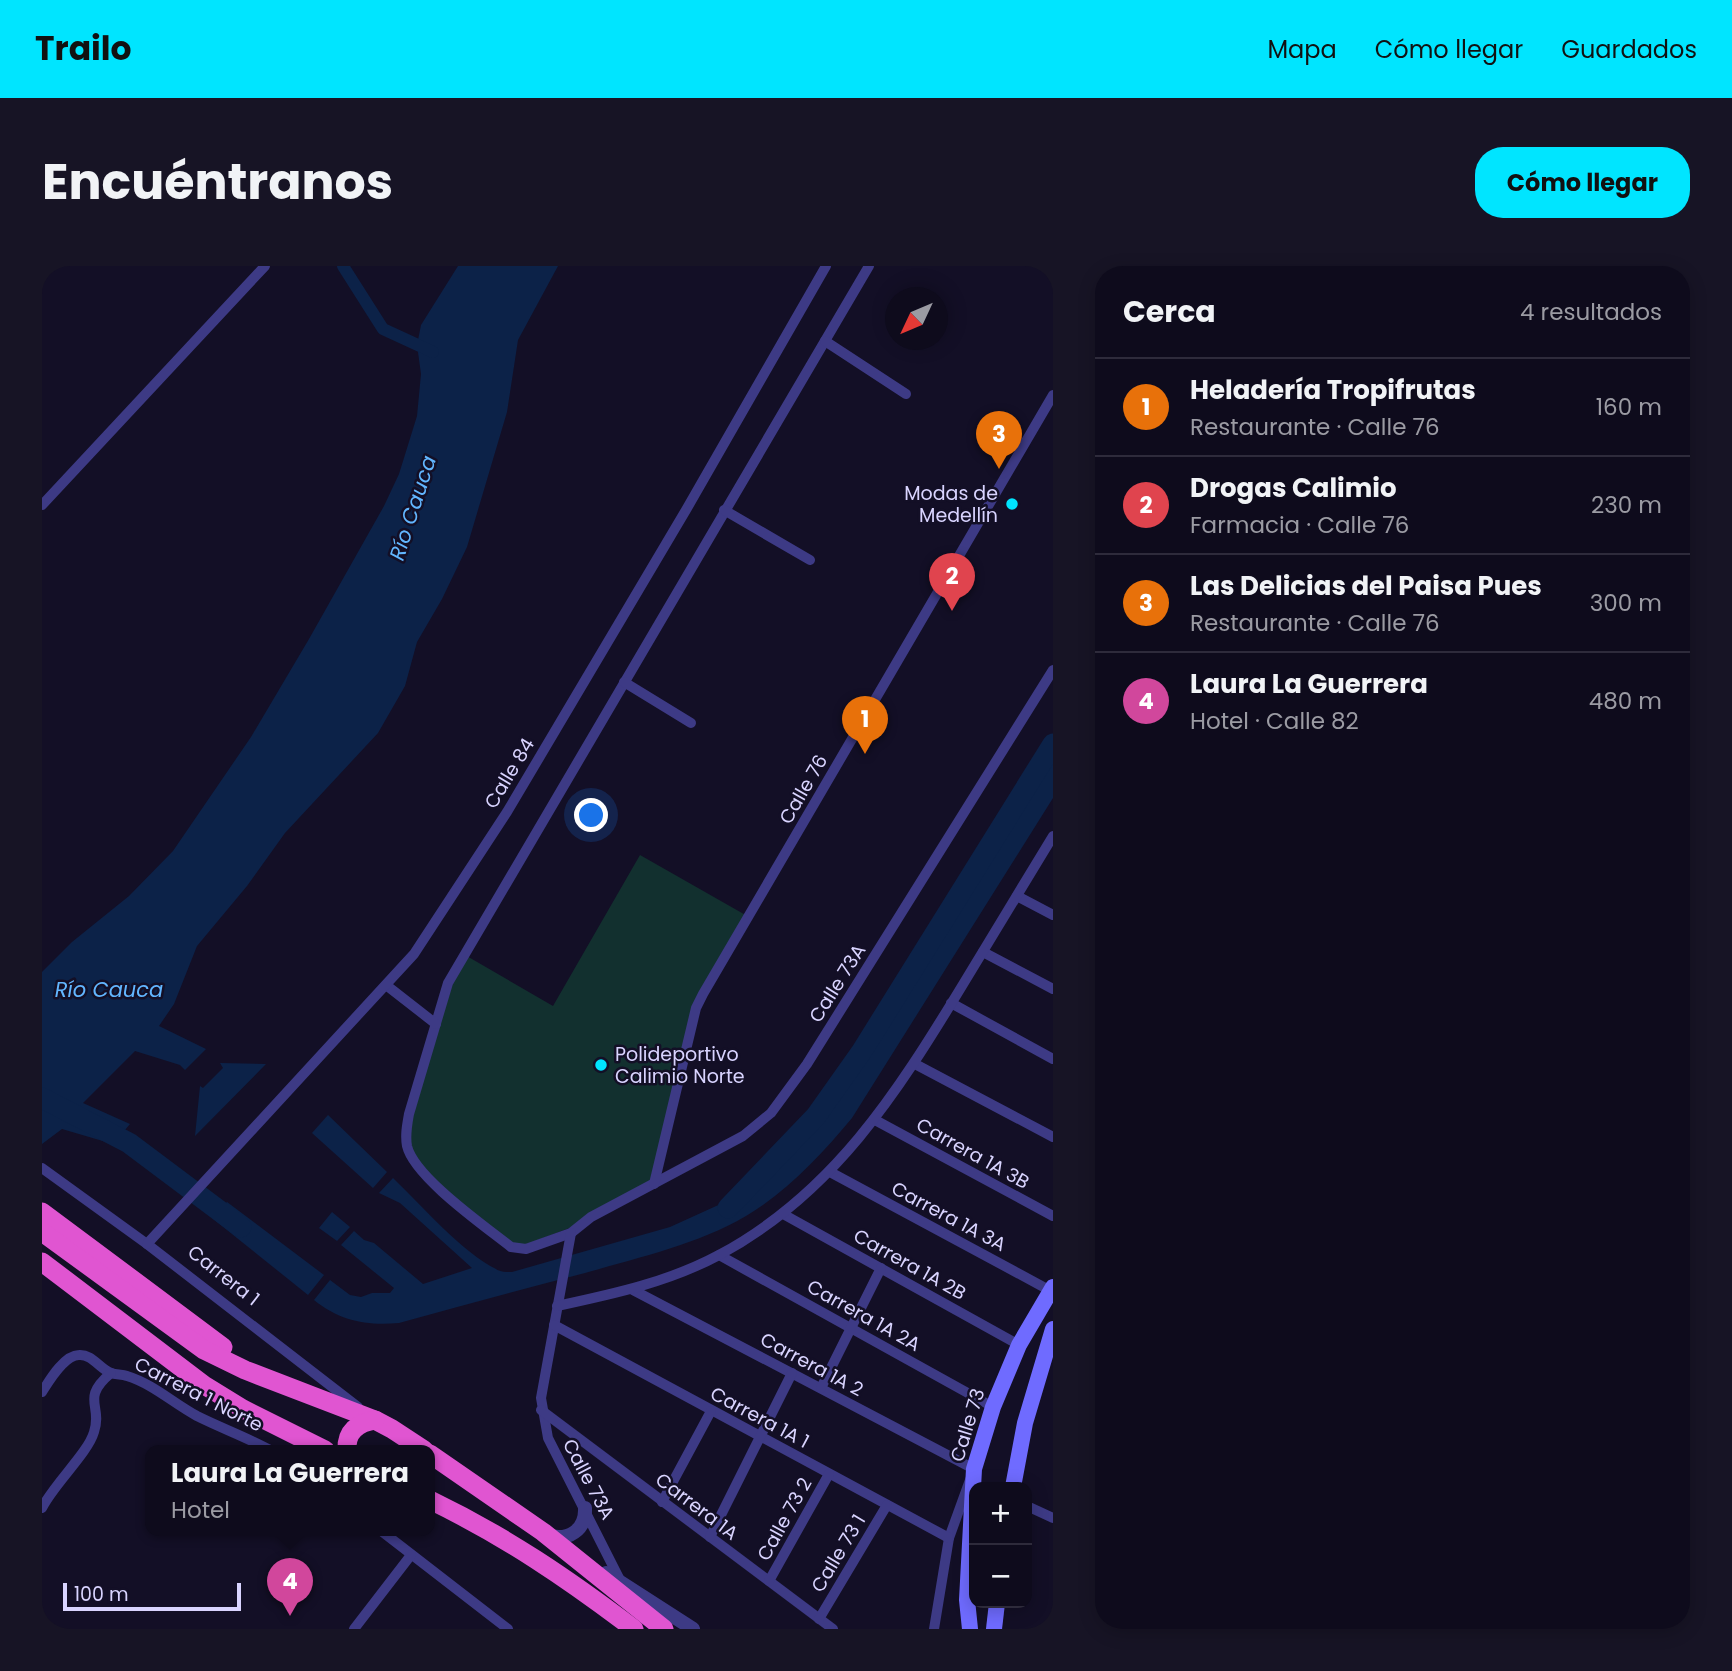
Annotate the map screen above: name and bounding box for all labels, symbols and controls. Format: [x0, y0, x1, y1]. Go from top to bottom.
text: Trailo [35, 25, 132, 72]
text: Mapa [1267, 33, 1337, 66]
text: Cómo llegar [1375, 33, 1523, 66]
text: Guardados [1561, 33, 1697, 66]
button: Cómo llegar [1475, 147, 1690, 218]
text: Encuéntranos [42, 148, 393, 216]
north arrow [885, 287, 948, 350]
text: Cerca [1123, 290, 1216, 333]
text: 4 resultados [1520, 296, 1662, 328]
text: Heladería Tropifrutas [1190, 372, 1476, 408]
text: 1 [1142, 391, 1150, 423]
text: 160 m [1596, 391, 1662, 423]
pin: 3 [976, 411, 1022, 469]
text: Restaurante · Calle 76 [1190, 411, 1440, 443]
water label: Río Cauca [382, 452, 443, 564]
text: Drogas Calimio [1190, 470, 1397, 506]
place label: Modas de Medellín [904, 480, 998, 529]
text: 2 [1139, 489, 1153, 521]
text: 230 m [1591, 489, 1662, 521]
marker: Modas de Medellín [1004, 496, 1020, 512]
text: Farmacia · Calle 76 [1190, 509, 1409, 541]
pin: 2 [929, 553, 975, 611]
text: Las Delicias del Paisa Pues [1190, 568, 1542, 604]
text: 3 [1139, 587, 1153, 619]
text: 300 m [1590, 587, 1662, 619]
text: Restaurante · Calle 76 [1190, 607, 1440, 639]
text: Laura La Guerrera [1190, 666, 1428, 702]
text: 4 [1138, 685, 1154, 717]
text: 480 m [1589, 685, 1662, 717]
pin: 1 [842, 696, 888, 754]
text: Hotel · Calle 82 [1190, 705, 1359, 737]
street label: Calle 84 [478, 733, 541, 813]
street label: Calle 76 [773, 750, 834, 829]
your location [574, 798, 608, 832]
street label: Calle 73A [803, 939, 872, 1028]
water label: Río Cauca [55, 975, 163, 1004]
place label: Polideportivo Calimio Norte [615, 1041, 745, 1090]
marker: Polideportivo Calimio Norte [593, 1057, 609, 1073]
street label: Carrera 1A 3B [911, 1111, 1034, 1196]
street label: Carrera 1A 3A [887, 1175, 1011, 1258]
street label: Carrera 1A 2B [849, 1222, 971, 1307]
street label: Carrera 1 [182, 1239, 265, 1312]
street label: Carrera 1A 2A [802, 1273, 926, 1358]
street label: Carrera 1A 2 [755, 1326, 868, 1403]
street label: Carrera 1 Norte [130, 1350, 268, 1438]
street label: Carrera 1A 1 [706, 1380, 814, 1455]
street label: Calle 73 [944, 1385, 991, 1465]
street label: Calle 73A [556, 1434, 621, 1525]
popup [145, 1445, 435, 1536]
text: Laura La Guerrera [171, 1455, 409, 1491]
street label: Carrera 1A [650, 1466, 744, 1547]
street label: Calle 73 2 [751, 1473, 818, 1566]
map controls [969, 1482, 1032, 1608]
button: + [969, 1482, 1032, 1545]
text: Hotel [171, 1494, 230, 1526]
street label: Calle 73 1 [805, 1509, 872, 1597]
button: − [969, 1545, 1032, 1608]
pin: 4 [267, 1558, 313, 1616]
scale bar [63, 1580, 242, 1612]
text: 100 m [74, 1581, 129, 1608]

